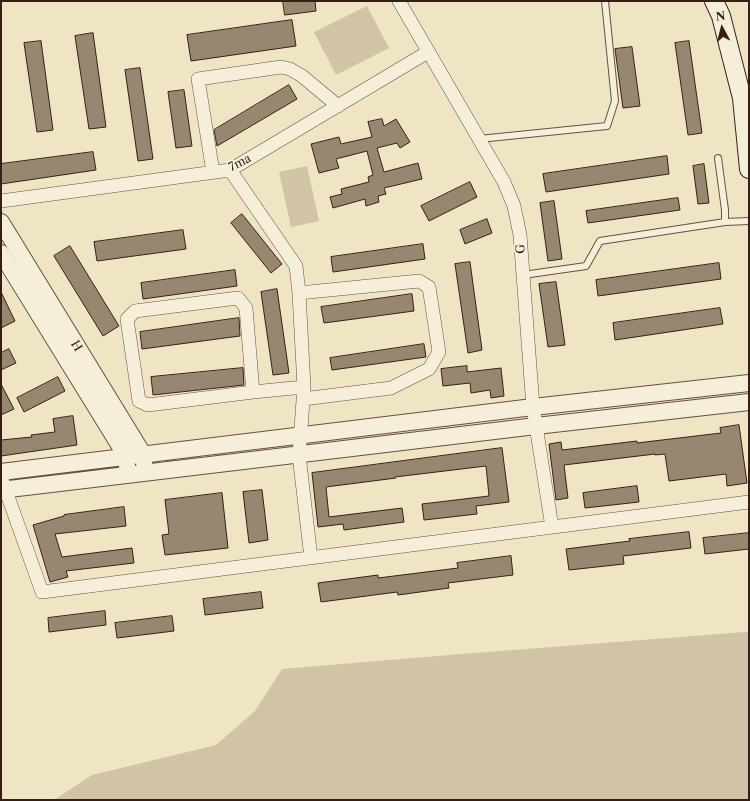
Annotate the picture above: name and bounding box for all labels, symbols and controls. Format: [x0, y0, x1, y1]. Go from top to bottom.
north arrow [702, 8, 742, 48]
text: N [715, 9, 726, 24]
street label: 7ma [226, 151, 254, 175]
street label: G [513, 244, 529, 254]
street label: H [67, 338, 85, 354]

